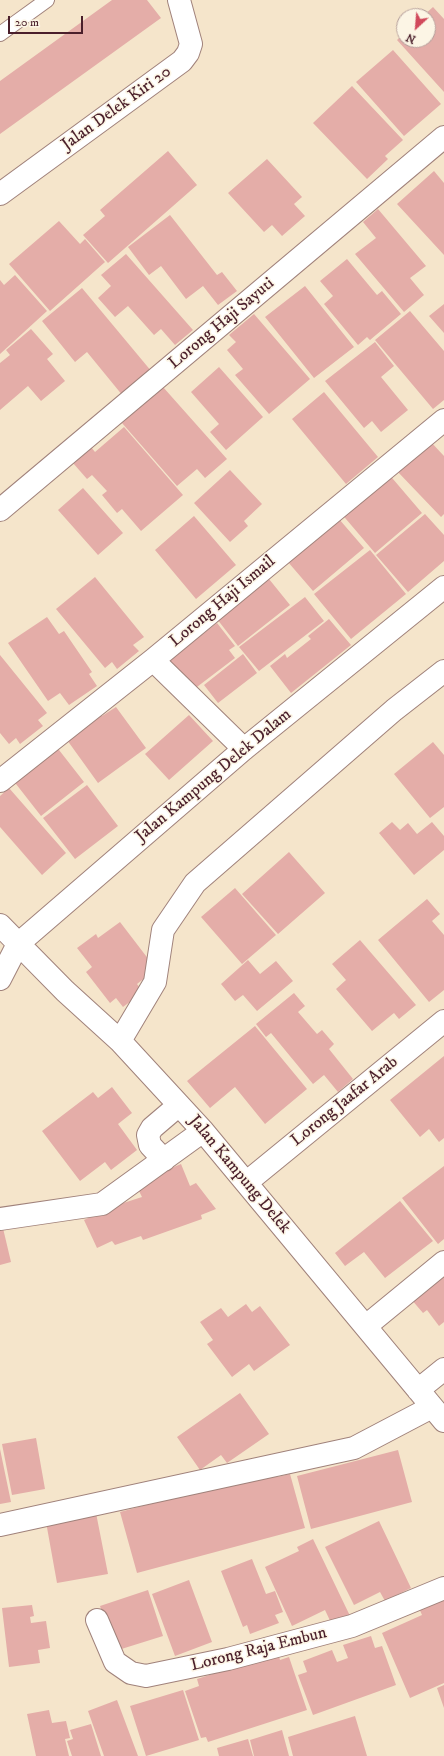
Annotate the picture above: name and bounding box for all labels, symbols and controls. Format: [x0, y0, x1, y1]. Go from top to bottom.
scale bar [10, 8, 85, 34]
north arrow [396, 8, 436, 48]
text: 20 m [15, 15, 39, 30]
text: N [404, 30, 418, 46]
street label: Jalan Delek Kiri 20 [58, 62, 176, 156]
street label: Lorong Haji Sayuti [165, 274, 279, 374]
street label: Lorong Haji Ismail [166, 552, 280, 652]
street label: Jalan Kampung Delek Dalam [132, 705, 296, 847]
street label: Lorong Jaafar Arab [287, 1053, 403, 1151]
street label: Jalan Kampung Delek [184, 1112, 294, 1238]
street label: Lorong Raja Embun [189, 1623, 329, 1677]

